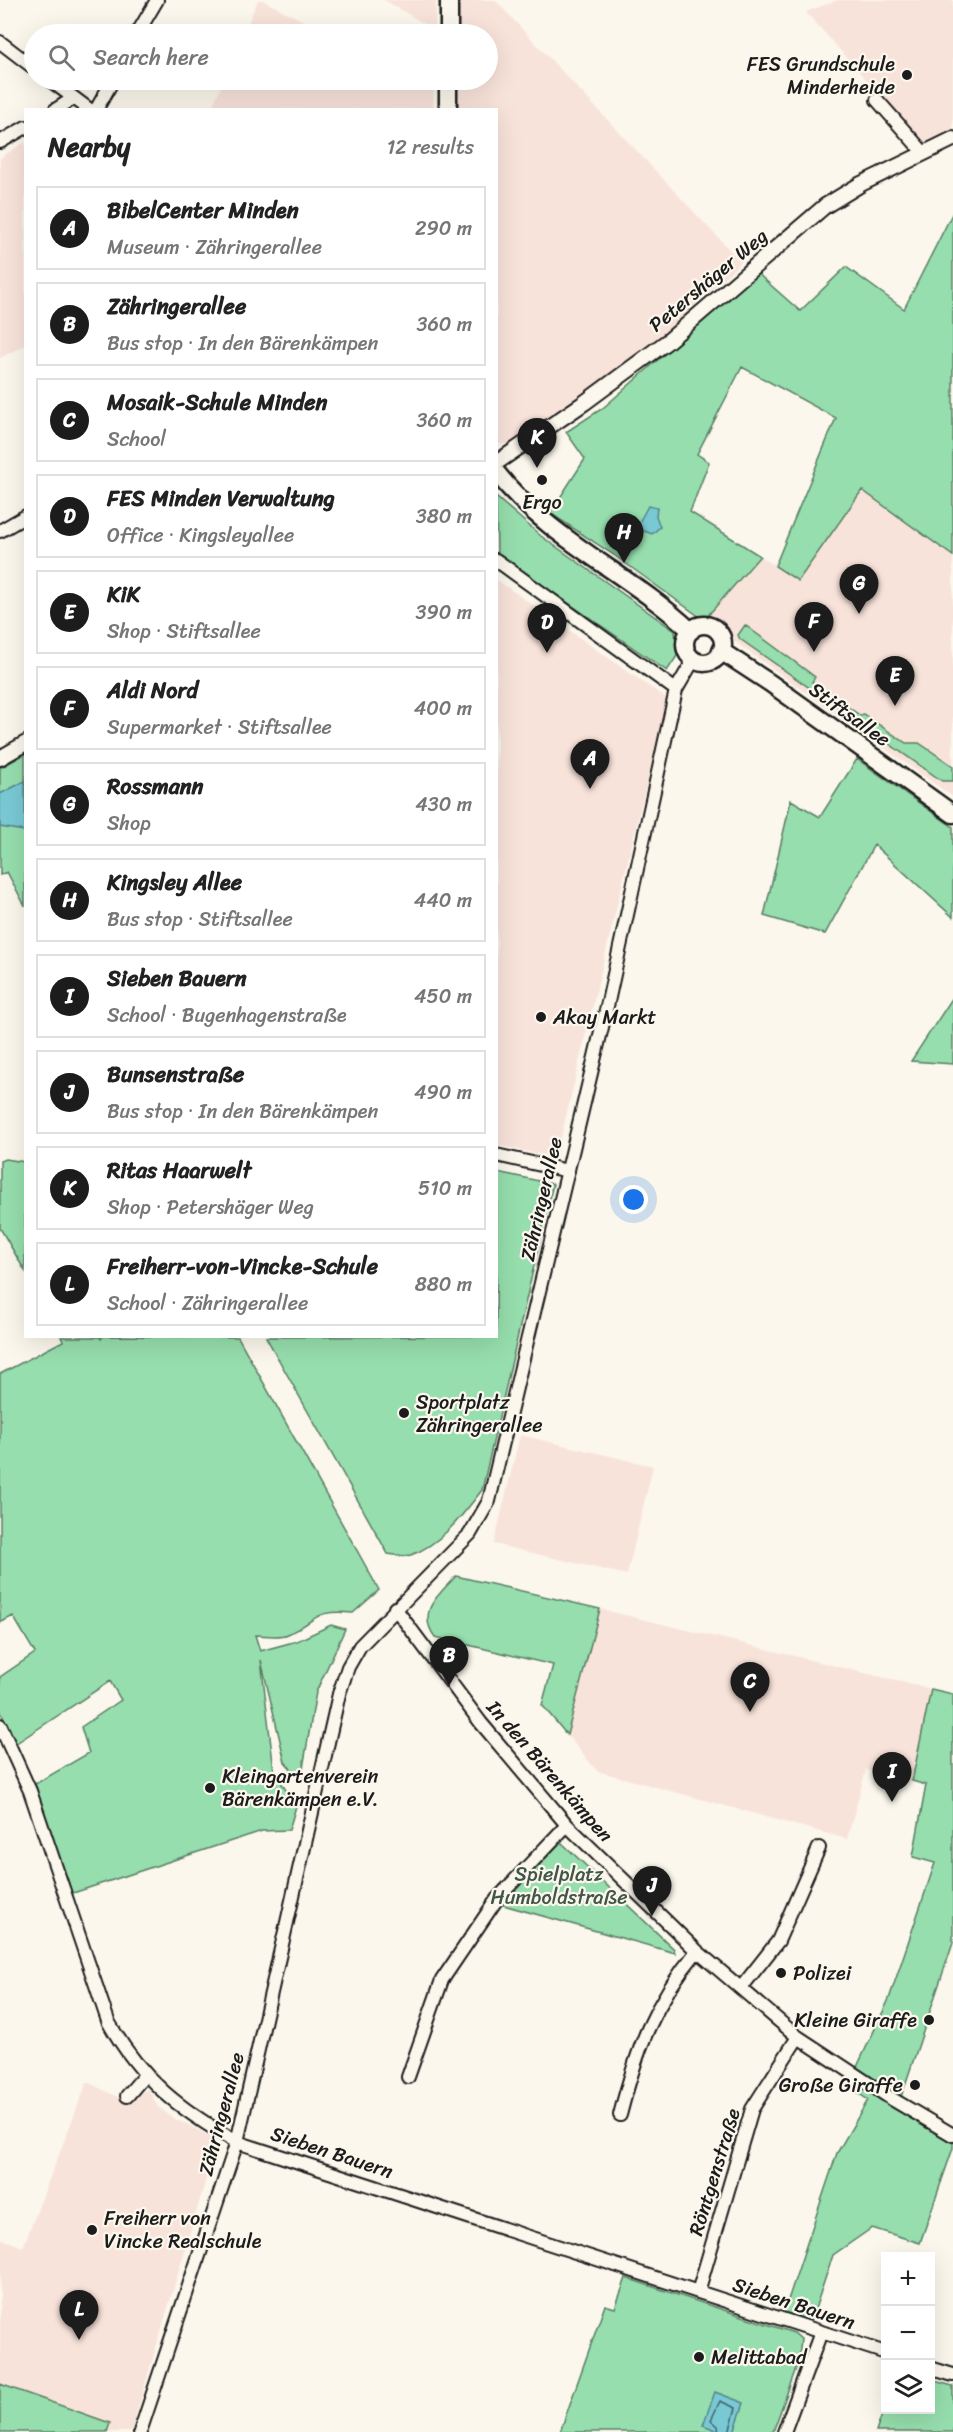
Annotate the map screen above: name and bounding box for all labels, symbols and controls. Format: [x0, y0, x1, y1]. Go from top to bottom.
search box [24, 24, 498, 90]
text: Search here [93, 38, 209, 77]
icon: search [45, 41, 78, 74]
place label: FES Grundschule Minderheide [747, 47, 895, 105]
marker: FES Grundschule Minderheide [900, 68, 914, 82]
text: Nearby [48, 124, 130, 170]
text: 12 results [387, 130, 474, 165]
text: BibelCenter Minden [107, 191, 299, 230]
text: A [63, 211, 76, 246]
text: 290 m [415, 211, 472, 246]
street label: Petershäger Weg [641, 220, 776, 341]
text: Museum · Zähringerallee [107, 230, 322, 265]
text: Zähringerallee [107, 287, 246, 326]
text: B [63, 307, 76, 342]
text: 360 m [416, 307, 472, 342]
text: Bus stop · In den Bärenkämpen [107, 326, 378, 361]
text: Mosaik-Schule Minden [107, 383, 327, 422]
text: C [63, 403, 76, 438]
text: 360 m [416, 403, 472, 438]
pin: K [518, 418, 556, 468]
text: School [107, 422, 166, 457]
marker: Ergo [535, 473, 549, 487]
text: FES Minden Verwaltung [107, 479, 335, 518]
place label: Ergo [522, 485, 562, 520]
text: D [64, 499, 75, 534]
text: 380 m [416, 499, 472, 534]
pin: H [604, 514, 644, 563]
text: Office · Kingsleyallee [107, 518, 294, 553]
pin: G [840, 564, 878, 614]
text: KiK [107, 575, 140, 614]
text: E [64, 595, 75, 630]
text: 390 m [416, 595, 472, 630]
pin: F [794, 602, 834, 652]
pin: D [528, 604, 566, 653]
text: Shop · Stiftsallee [107, 614, 261, 649]
pin: E [876, 656, 914, 706]
text: Aldi Nord [107, 671, 198, 710]
street label: Stiftsallee [801, 673, 898, 756]
text: F [64, 691, 75, 726]
text: 400 m [414, 691, 472, 726]
text: Supermarket · Stiftsallee [107, 710, 332, 745]
pin: A [570, 740, 610, 789]
text: Rossmann [107, 767, 203, 806]
text: G [63, 787, 76, 822]
text: 430 m [415, 787, 472, 822]
text: Shop [107, 806, 151, 841]
text: Kingsley Allee [107, 863, 242, 902]
text: H [62, 883, 77, 918]
text: 440 m [414, 883, 472, 918]
text: Bus stop · Stiftsallee [107, 902, 293, 937]
text: Sieben Bauern [107, 959, 247, 998]
text: I [66, 979, 73, 1014]
text: 450 m [414, 979, 472, 1014]
text: School · Bugenhagenstraße [107, 998, 347, 1033]
place label: Akay Markt [552, 1000, 657, 1035]
marker: Akay Markt [534, 1010, 548, 1024]
text: Bunsenstraße [107, 1055, 244, 1094]
text: J [65, 1075, 74, 1110]
text: 490 m [414, 1075, 472, 1110]
text: Bus stop · In den Bärenkämpen [107, 1094, 378, 1129]
street label: Zähringerallee [510, 1134, 573, 1265]
text: Ritas Haarwelt [107, 1151, 251, 1190]
text: K [63, 1171, 76, 1206]
text: 510 m [418, 1171, 472, 1206]
your location [619, 1185, 648, 1214]
text: Shop · Petershäger Weg [107, 1190, 314, 1225]
text: Freiherr-von-Vincke-Schule [107, 1247, 378, 1286]
text: L [65, 1267, 74, 1302]
text: 880 m [415, 1267, 472, 1302]
text: School · Zähringerallee [107, 1286, 308, 1321]
place label: Sportplatz Zähringerallee [416, 1385, 543, 1443]
marker: Sportplatz Zähringerallee [397, 1406, 411, 1420]
pin: B [430, 1636, 468, 1686]
pin: C [730, 1662, 770, 1712]
street label: In den Bärenkämpen [477, 1691, 622, 1851]
pin: I [872, 1752, 912, 1802]
place label: Kleingartenverein Bärenkämpen e.V. [222, 1759, 379, 1817]
marker: Kleingartenverein Bärenkämpen e.V. [203, 1781, 217, 1795]
park label: Spielplatz Humboldstraße [491, 1857, 627, 1915]
pin: J [632, 1866, 672, 1916]
place label: Polizei [793, 1956, 853, 1991]
marker: Polizei [774, 1966, 788, 1980]
place label: Kleine Giraffe [794, 2003, 917, 2038]
marker: Kleine Giraffe [922, 2013, 936, 2027]
street label: Zähringerallee [188, 2048, 255, 2180]
place label: Große Giraffe [779, 2068, 903, 2103]
marker: Große Giraffe [908, 2078, 922, 2092]
street label: Röntgenstraße [678, 2104, 751, 2240]
street label: Sieben Bauern [266, 2116, 398, 2189]
place label: Freiherr von Vincke Realschule [104, 2201, 262, 2259]
marker: Freiherr von Vincke Realschule [85, 2223, 99, 2237]
map controls [881, 2252, 935, 2414]
button: + [881, 2252, 935, 2306]
street label: Sieben Bauern [728, 2267, 860, 2340]
pin: L [60, 2290, 98, 2340]
button: − [881, 2306, 935, 2360]
place label: Melittabad [711, 2340, 808, 2375]
marker: Melittabad [692, 2350, 706, 2364]
button: layers [881, 2360, 935, 2414]

